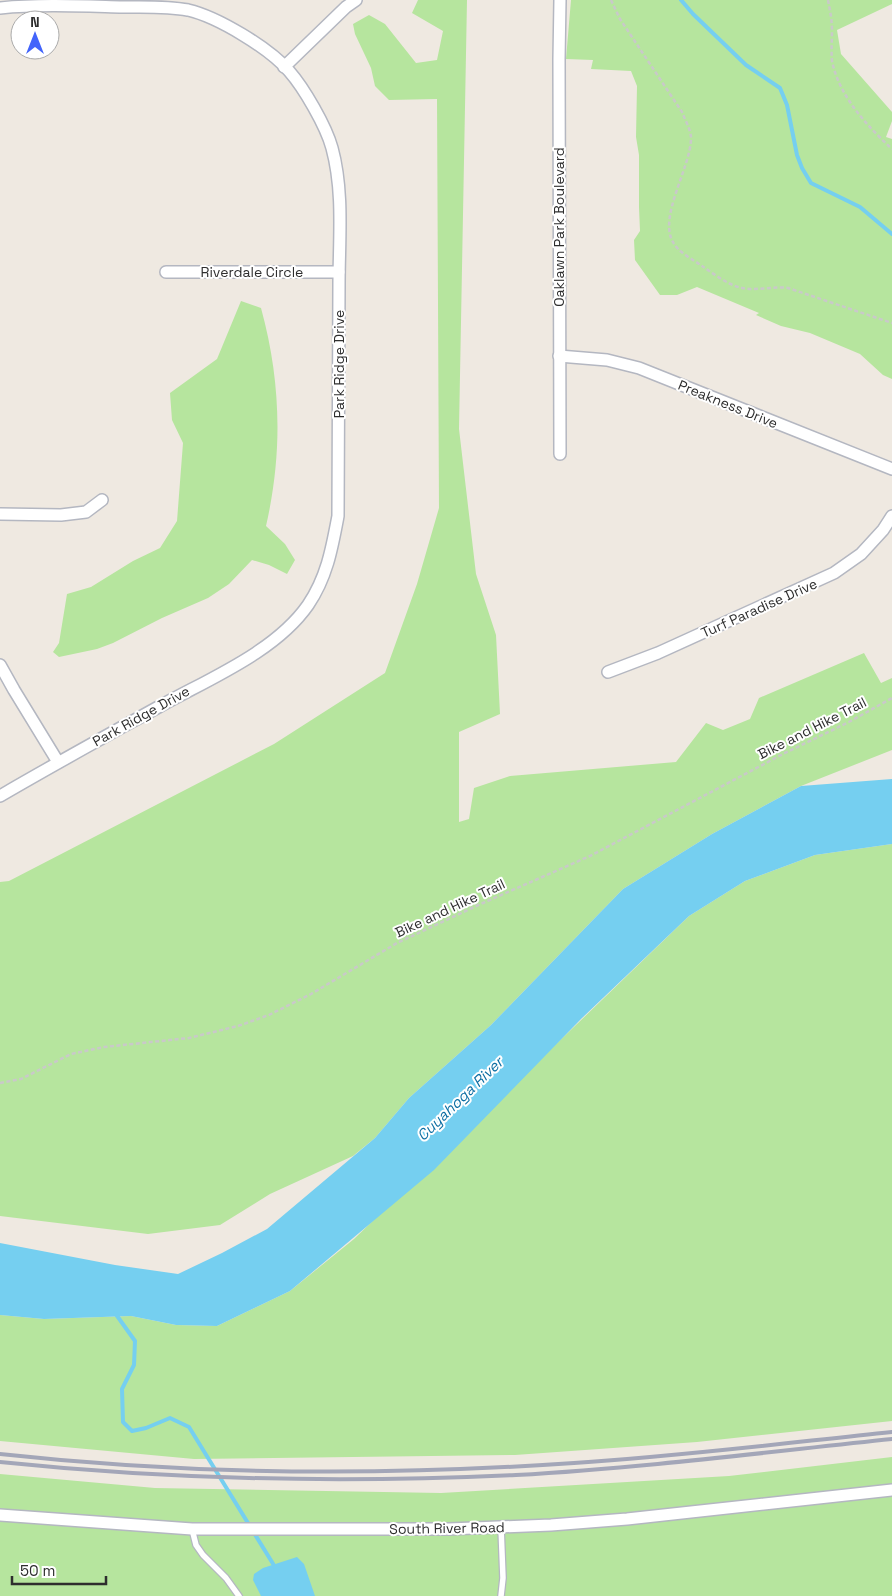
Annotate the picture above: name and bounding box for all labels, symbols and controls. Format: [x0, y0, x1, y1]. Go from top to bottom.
north arrow [10, 10, 60, 60]
text: N [30, 13, 40, 31]
street label: Oaklawn Park Boulevard [550, 147, 568, 307]
street label: Riverdale Circle [201, 263, 303, 281]
street label: Park Ridge Drive [330, 310, 348, 418]
street label: Preakness Drive [675, 376, 781, 432]
street label: Turf Paradise Drive [698, 574, 820, 642]
street label: Park Ridge Drive [89, 682, 193, 750]
street label: Bike and Hike Trail [755, 693, 869, 763]
street label: Bike and Hike Trail [392, 875, 508, 941]
water label: Cuyahoga River [413, 1052, 508, 1145]
street label: South River Road [389, 1518, 505, 1538]
scale bar [12, 1554, 106, 1586]
text: 50 m [20, 1561, 55, 1580]

